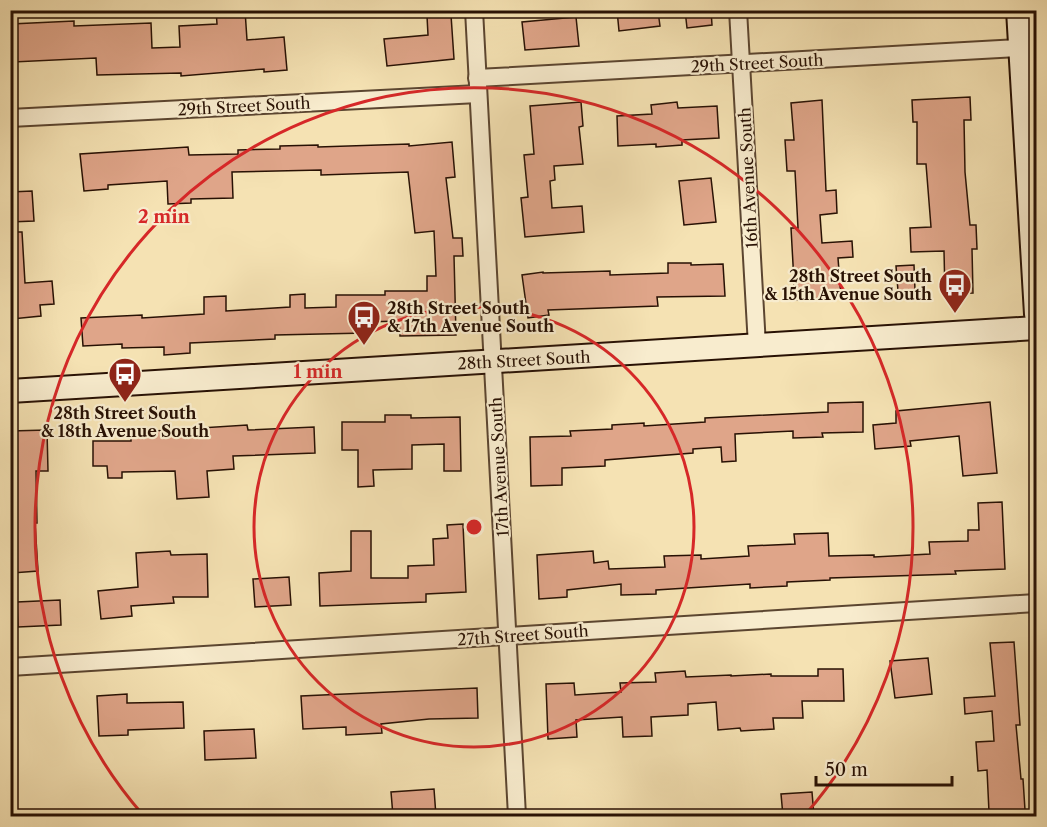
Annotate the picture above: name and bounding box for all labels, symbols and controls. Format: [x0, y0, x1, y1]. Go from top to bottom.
street label: 29th Street South [690, 50, 824, 76]
street label: 29th Street South [177, 93, 311, 119]
street label: 16th Avenue South [734, 107, 762, 249]
text: 2 min [138, 206, 191, 228]
place label: 28th Street South & 15th Avenue South [764, 266, 932, 304]
bus stop icon: 28th Street South & 15th Avenue South [937, 267, 973, 314]
place label: 28th Street South & 17th Avenue South [387, 298, 554, 336]
bus stop icon: 28th Street South & 17th Avenue South [346, 299, 382, 346]
street label: 28th Street South [457, 347, 591, 373]
bus stop icon: 28th Street South & 18th Avenue South [107, 356, 143, 403]
text: 1 min [293, 361, 343, 383]
street label: 17th Avenue South [485, 397, 513, 537]
place label: 28th Street South & 18th Avenue South [41, 403, 209, 441]
centre of rings [464, 517, 484, 537]
street label: 27th Street South [457, 620, 589, 650]
scale bar [816, 749, 952, 787]
text: 50 m [825, 759, 868, 781]

